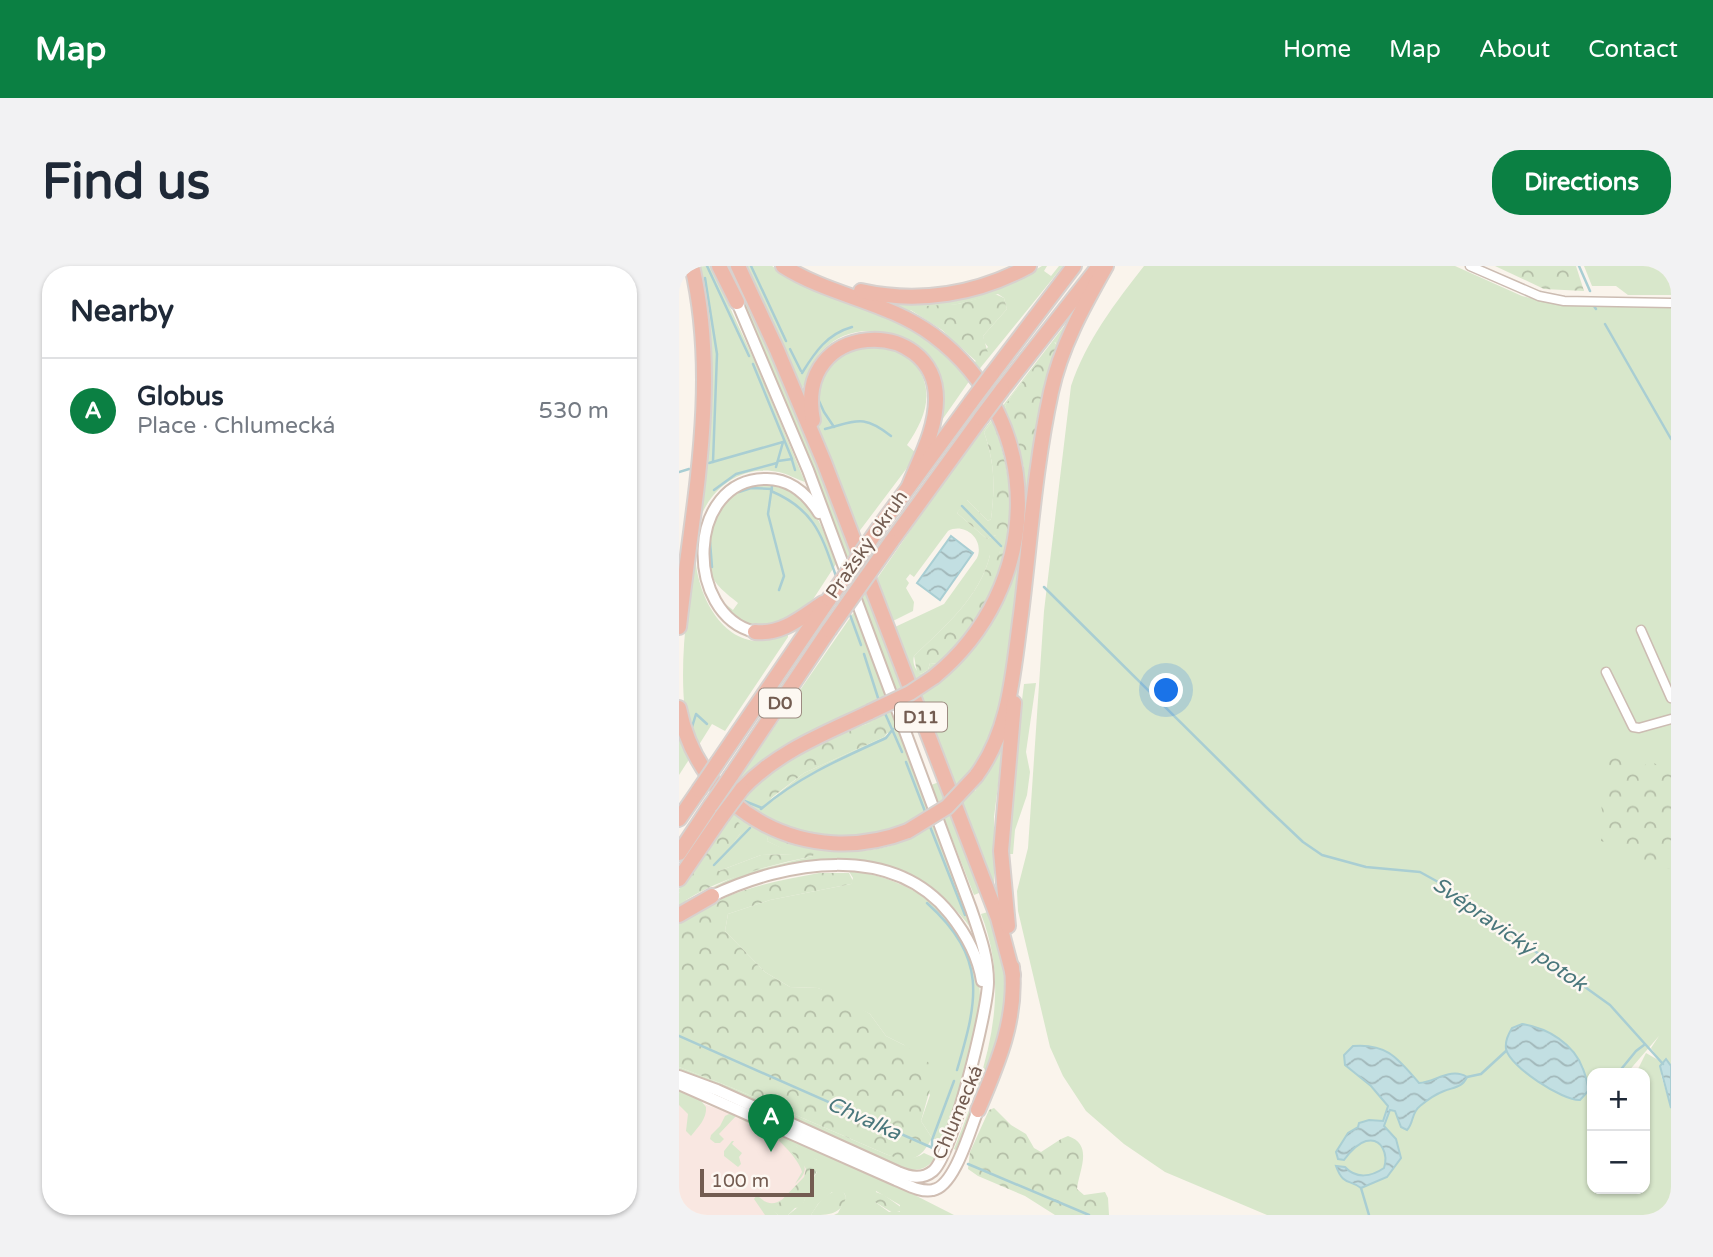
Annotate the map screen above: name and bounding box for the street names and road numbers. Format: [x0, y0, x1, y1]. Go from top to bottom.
street label: Pražský okruh [821, 486, 912, 603]
road number: D0 [759, 688, 801, 718]
road number: D11 [895, 702, 947, 732]
street label: Chlumecká [928, 1062, 988, 1163]

